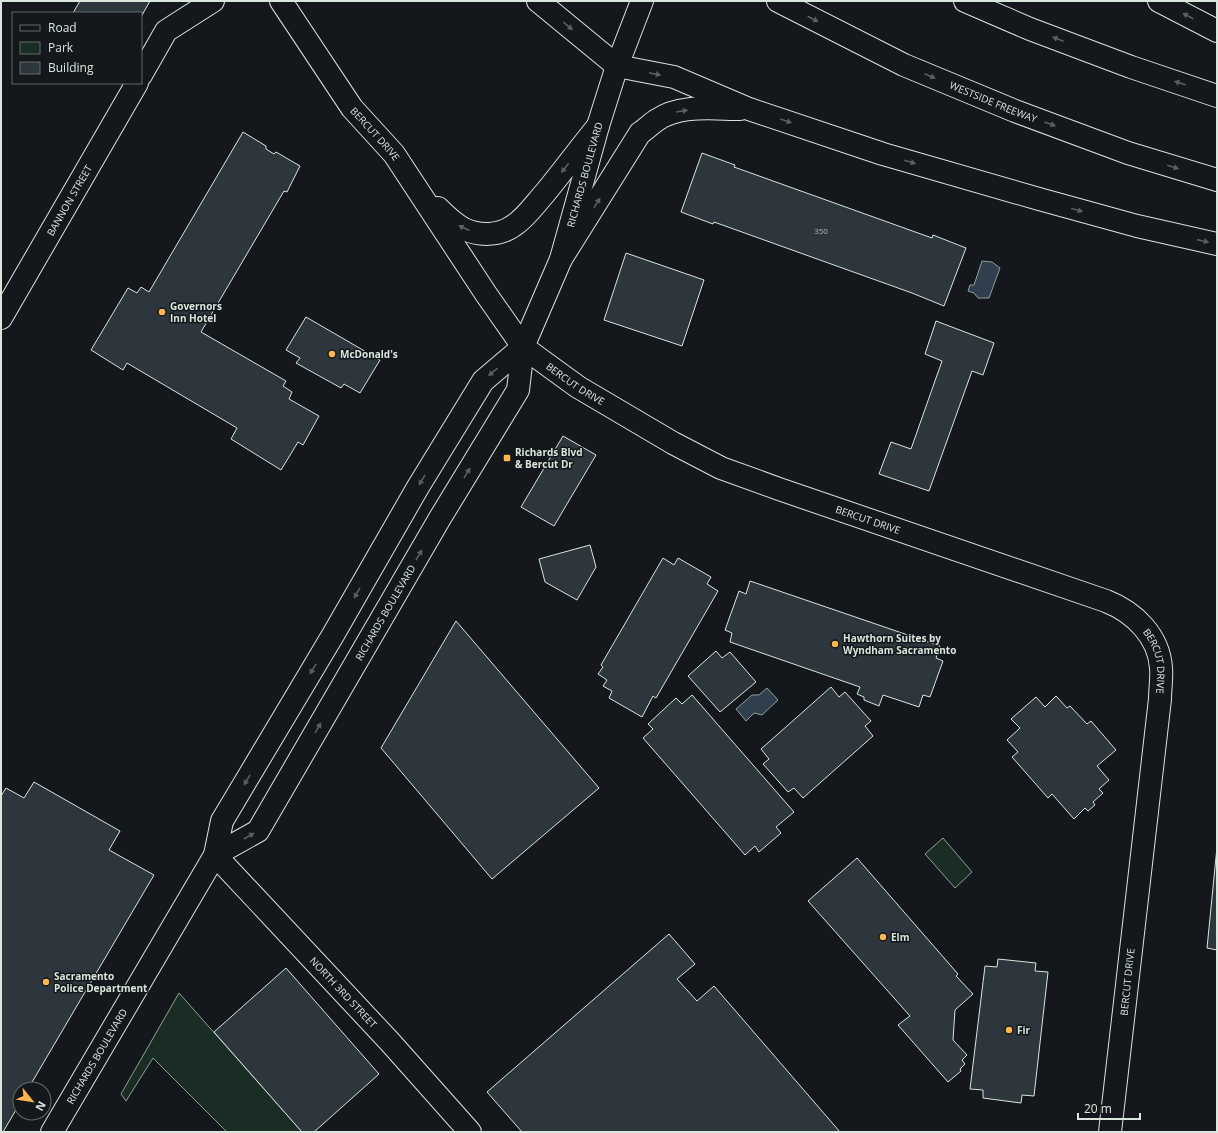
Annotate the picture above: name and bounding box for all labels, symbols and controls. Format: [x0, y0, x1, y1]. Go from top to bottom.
legend [12, 12, 142, 84]
one-way arrow [1182, 13, 1194, 19]
one-way arrow [807, 16, 819, 22]
text: Road [48, 19, 77, 36]
one-way arrow [563, 21, 574, 30]
one-way arrow [1051, 36, 1063, 42]
text: Park [48, 39, 74, 56]
text: Building [48, 59, 94, 76]
one-way arrow [649, 71, 661, 77]
one-way arrow [924, 73, 935, 79]
street label: WESTSIDE FREEWAY [948, 78, 1039, 126]
one-way arrow [1174, 80, 1186, 86]
street label: BERCUT DRIVE [347, 104, 403, 163]
one-way arrow [676, 108, 688, 114]
one-way arrow [781, 118, 793, 124]
street label: RICHARDS BOULEVARD [563, 120, 606, 229]
one-way arrow [1045, 122, 1057, 128]
one-way arrow [904, 159, 916, 165]
street label: BANNON STREET [43, 162, 95, 238]
one-way arrow [561, 162, 569, 173]
one-way arrow [1167, 164, 1179, 170]
one-way arrow [593, 197, 601, 208]
one-way arrow [1071, 207, 1083, 213]
one-way arrow [459, 225, 470, 231]
house number: 350 [814, 225, 828, 236]
one-way arrow [1197, 238, 1209, 244]
place label: Governors Inn Hotel [170, 299, 222, 325]
marker: Governors Inn Hotel [157, 307, 167, 317]
place label: McDonald's [340, 347, 398, 361]
marker: McDonald's [327, 349, 337, 359]
street label: BERCUT DRIVE [543, 359, 607, 408]
one-way arrow [488, 367, 499, 376]
place label: Richards Blvd & Bercut Dr [515, 445, 583, 471]
marker: Richards Blvd & Bercut Dr [502, 453, 512, 463]
one-way arrow [464, 467, 471, 479]
one-way arrow [419, 474, 426, 486]
street label: BERCUT DRIVE [834, 502, 902, 537]
one-way arrow [415, 549, 422, 561]
street label: RICHARDS BOULEVARD [352, 562, 418, 663]
one-way arrow [354, 587, 361, 599]
street label: BERCUT DRIVE [1140, 625, 1168, 694]
place label: Hawthorn Suites by Wyndham Sacramento [843, 631, 956, 657]
marker: Hawthorn Suites by Wyndham Sacramento [830, 639, 840, 649]
one-way arrow [310, 663, 317, 675]
one-way arrow [314, 722, 321, 734]
one-way arrow [243, 774, 250, 786]
one-way arrow [243, 833, 254, 840]
place label: Elm [891, 930, 910, 944]
marker: Elm [878, 932, 888, 942]
street label: BERCUT DRIVE [1117, 948, 1137, 1016]
street label: NORTH 3RD STREET [307, 954, 381, 1031]
place label: Sacramento Police Department [54, 969, 148, 995]
marker: Sacramento Police Department [41, 977, 51, 987]
street label: RICHARDS BOULEVARD [63, 1006, 130, 1107]
place label: Fir [1017, 1023, 1031, 1037]
marker: Fir [1004, 1025, 1014, 1035]
north arrow [12, 1081, 52, 1121]
scale bar [1078, 1095, 1140, 1121]
text: N [32, 1099, 50, 1114]
text: 20 m [1084, 1100, 1112, 1117]

